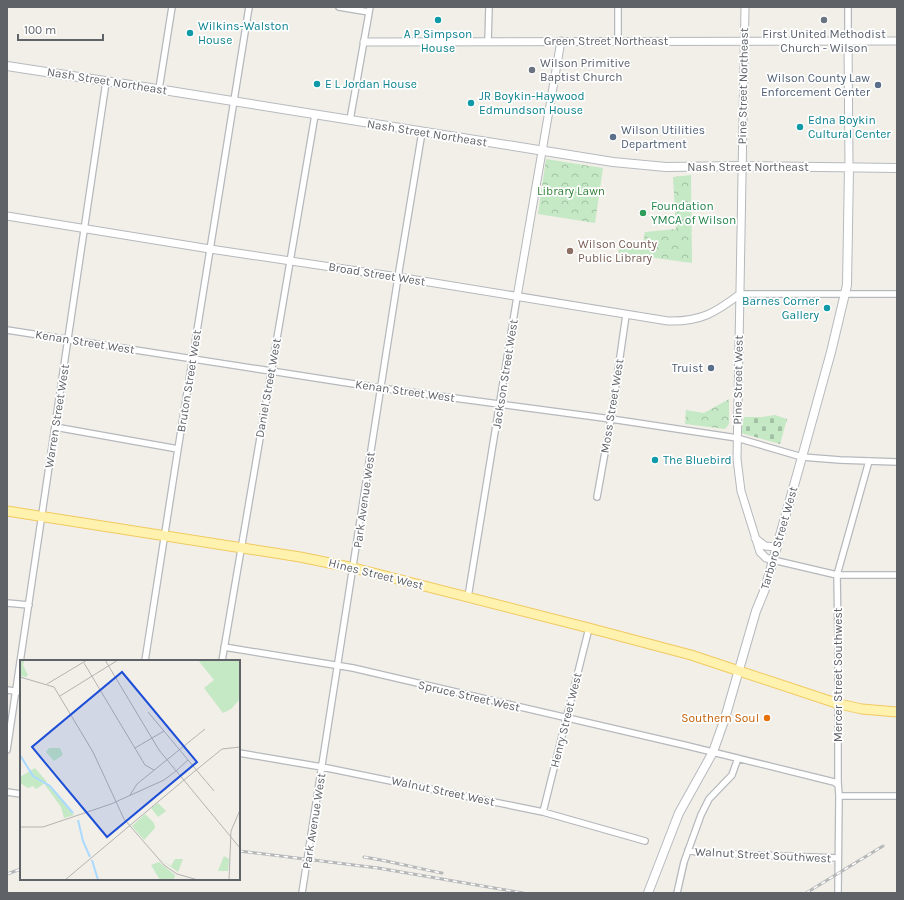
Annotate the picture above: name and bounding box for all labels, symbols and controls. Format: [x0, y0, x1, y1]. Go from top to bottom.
marker: A P Simpson House [433, 15, 443, 25]
marker: First United Methodist Church - Wilson [819, 15, 829, 25]
scale bar [18, 16, 103, 42]
place label: Wilkins-Walston House [198, 19, 289, 47]
text: 100 m [24, 23, 56, 37]
place label: A P Simpson House [404, 27, 472, 55]
street label: Pine Street Northeast [735, 27, 751, 144]
place label: First United Methodist Church - Wilson [762, 27, 886, 55]
marker: Wilkins-Walston House [185, 28, 195, 38]
street label: Green Street Northeast [544, 34, 669, 48]
place label: Wilson Primitive Baptist Church [540, 56, 630, 84]
street label: Nash Street Northeast [46, 65, 169, 97]
marker: Wilson Primitive Baptist Church [527, 65, 537, 75]
place label: Wilson County Law Enforcement Center [761, 71, 871, 99]
place label: E L Jordan House [325, 77, 417, 91]
marker: E L Jordan House [312, 79, 322, 89]
marker: Wilson County Law Enforcement Center [873, 80, 883, 90]
place label: JR Boykin-Haywood Edmundson House [479, 89, 585, 117]
marker: JR Boykin-Haywood Edmundson House [466, 98, 476, 108]
place label: Edna Boykin Cultural Center [808, 113, 891, 141]
street label: Nash Street Northeast [366, 117, 489, 149]
marker: Edna Boykin Cultural Center [795, 122, 805, 132]
place label: Wilson Utilities Department [621, 123, 705, 151]
marker: Wilson Utilities Department [608, 132, 618, 142]
street label: Nash Street Northeast [687, 160, 809, 174]
park label: Library Lawn [537, 184, 605, 198]
place label: Foundation YMCA of Wilson [651, 199, 736, 227]
marker: Foundation YMCA of Wilson [638, 208, 648, 218]
place label: Wilson County Public Library [578, 237, 658, 265]
marker: Wilson County Public Library [565, 246, 575, 256]
street label: Broad Street West [327, 259, 427, 289]
place label: Barnes Corner Gallery [742, 294, 820, 322]
marker: Barnes Corner Gallery [822, 303, 832, 313]
street label: Jackson Street West [489, 318, 521, 430]
street label: Kenan Street West [34, 327, 136, 357]
street label: Bruton Street West [174, 328, 204, 433]
street label: Pine Street West [730, 335, 746, 425]
street label: Daniel Street West [252, 337, 284, 439]
street label: Moss Street West [598, 357, 626, 454]
place label: Truist [672, 361, 703, 375]
street label: Warren Street West [42, 363, 72, 469]
marker: Truist [706, 363, 716, 373]
street label: Kenan Street West [354, 377, 456, 405]
street label: Park Avenue West [350, 451, 378, 549]
place label: The Bluebird [663, 453, 732, 467]
marker: The Bluebird [650, 455, 660, 465]
street label: Tarboro Street West [758, 484, 801, 591]
street label: Hines Street West [327, 555, 425, 593]
street label: Mercer Street Southwest [831, 607, 845, 742]
inset map [20, 660, 240, 880]
street label: Henry Street West [547, 671, 585, 769]
street label: Spruce Street West [417, 677, 522, 715]
place label: Southern Soul [681, 711, 759, 725]
marker: Southern Soul [762, 713, 772, 723]
street label: Park Avenue West [300, 772, 329, 870]
street label: Walnut Street West [390, 773, 496, 809]
street label: Walnut Street Southwest [694, 844, 832, 866]

